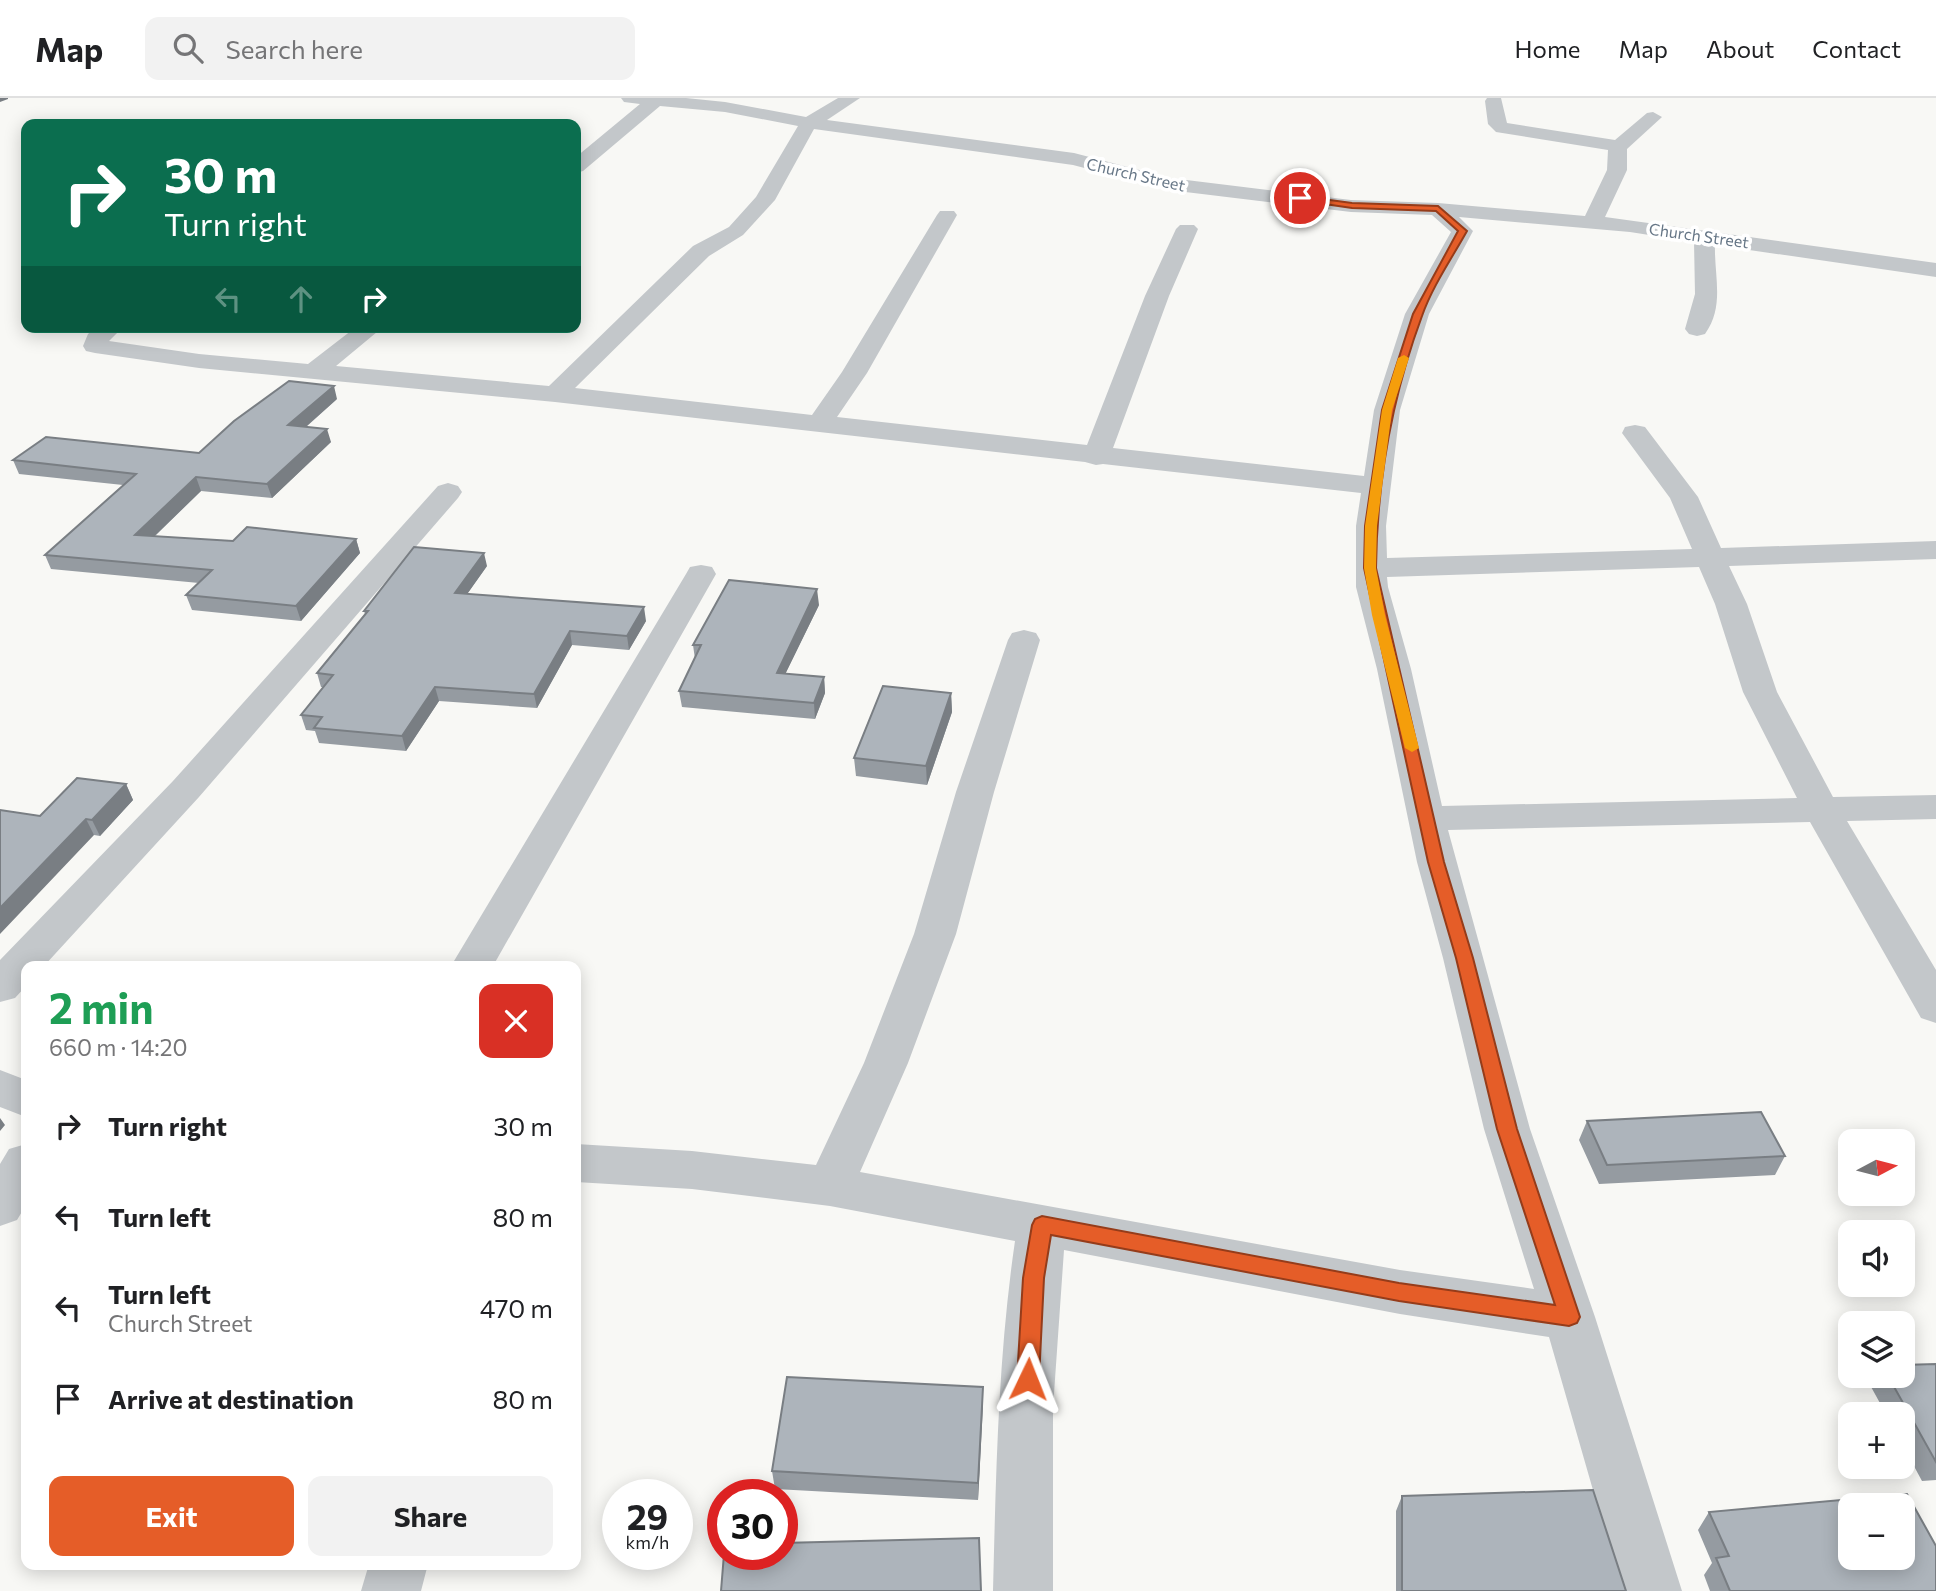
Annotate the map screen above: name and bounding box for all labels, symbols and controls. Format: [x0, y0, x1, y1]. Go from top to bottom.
search box [145, 17, 635, 80]
text: Map [35, 28, 103, 69]
icon: search [169, 29, 207, 67]
text: Search here [225, 33, 363, 64]
text: Home [1515, 34, 1581, 63]
text: Map [1619, 34, 1668, 63]
text: About [1706, 34, 1774, 63]
text: Contact [1812, 34, 1901, 63]
text: 30 m [164, 143, 277, 203]
icon: right [49, 147, 140, 238]
street label: Church Street [1085, 153, 1188, 195]
pin [1270, 168, 1330, 228]
icon: arrive [1281, 179, 1319, 217]
text: Turn right [164, 203, 307, 243]
street label: Church Street [1648, 219, 1751, 251]
icon: left [209, 280, 247, 318]
icon: ahead [282, 280, 320, 318]
icon: right [355, 280, 393, 318]
text: 2 min [49, 981, 154, 1033]
button: close [479, 984, 553, 1058]
text: 660 m · 14:20 [49, 1033, 187, 1061]
icon: right [49, 1107, 87, 1145]
text: Turn right [108, 1110, 227, 1141]
text: 30 m [494, 1110, 553, 1141]
north arrow [1838, 1129, 1914, 1206]
map controls [1838, 1129, 1915, 1570]
icon: left [49, 1198, 87, 1236]
text: Turn left [108, 1201, 211, 1232]
text: 80 m [493, 1201, 553, 1232]
button: sound [1838, 1220, 1915, 1297]
text: Turn left [108, 1278, 211, 1309]
icon: left [49, 1289, 87, 1327]
text: 470 m [480, 1292, 553, 1323]
text: Church Street [108, 1309, 253, 1337]
button: layers [1838, 1311, 1915, 1388]
position arrow [991, 1342, 1065, 1416]
icon: arrive [49, 1380, 87, 1418]
text: Arrive at destination [108, 1383, 354, 1414]
text: 80 m [493, 1383, 553, 1414]
button: + [1838, 1402, 1915, 1479]
button: Exit [49, 1476, 294, 1556]
button: Share [308, 1476, 553, 1556]
speed limit sign: 30 [707, 1479, 798, 1570]
button: − [1838, 1493, 1915, 1570]
text: 29 [627, 1494, 668, 1537]
text: km/h [626, 1531, 669, 1553]

